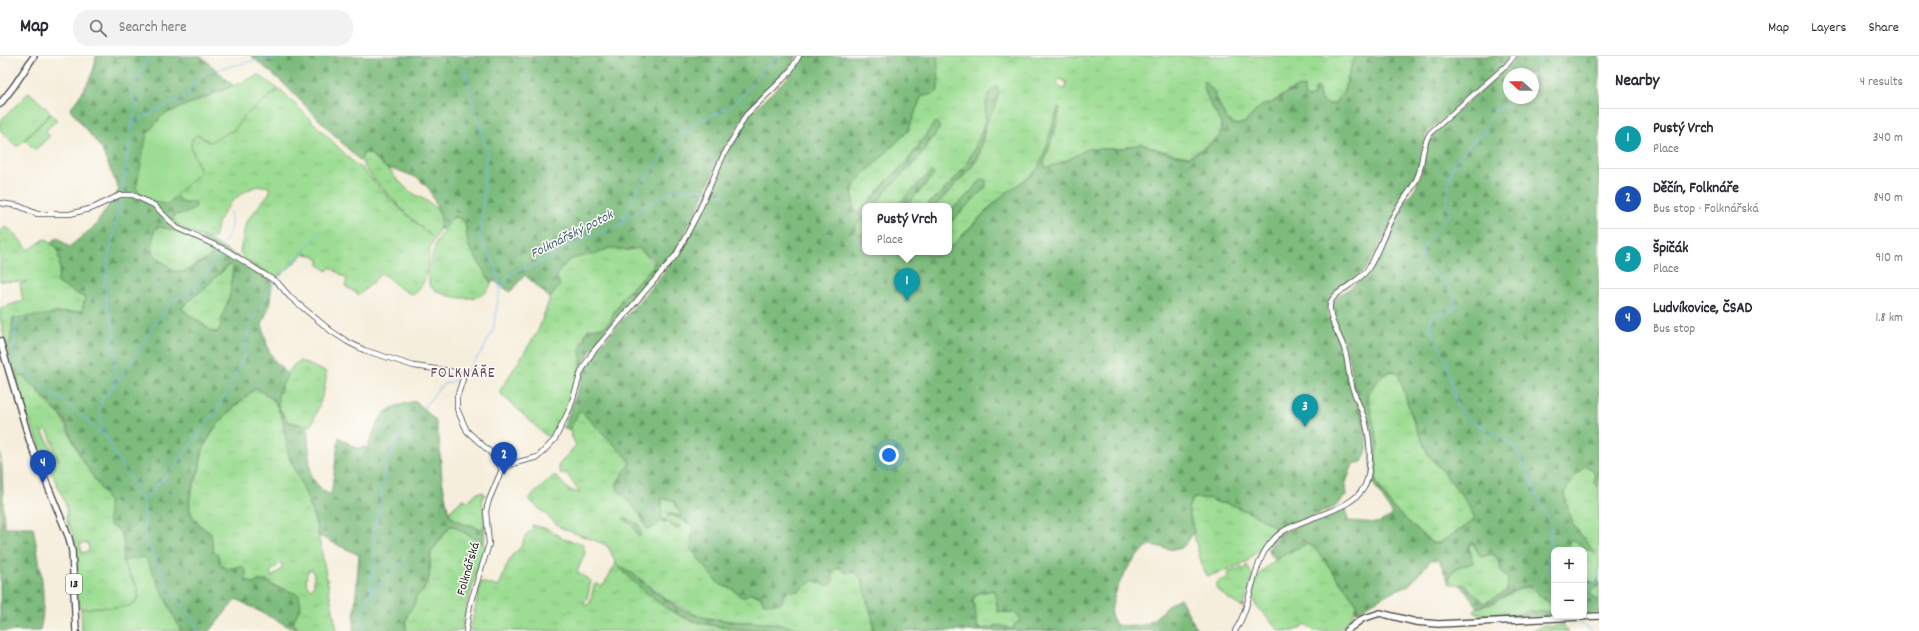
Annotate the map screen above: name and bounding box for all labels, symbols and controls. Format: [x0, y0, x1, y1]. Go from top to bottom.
search box [73, 10, 353, 46]
text: Map [20, 14, 49, 41]
icon: search [87, 17, 109, 39]
text: Search here [119, 17, 187, 39]
text: Map [1768, 18, 1789, 38]
text: Layers [1811, 18, 1846, 38]
text: Share [1868, 18, 1899, 38]
north arrow [1503, 68, 1539, 104]
text: Nearby [1615, 70, 1659, 94]
text: 4 results [1860, 73, 1903, 92]
text: Pustý Vrch [1653, 118, 1713, 140]
text: 1 [1627, 129, 1629, 148]
text: 340 m [1873, 129, 1903, 148]
text: Place [1653, 140, 1679, 159]
text: Děčín, Folknáře [1653, 178, 1739, 200]
text: 2 [1625, 189, 1631, 208]
text: 840 m [1873, 189, 1903, 208]
text: Bus stop · Folknářská [1653, 200, 1759, 219]
popup [862, 203, 952, 255]
water label: Folknářský potok [527, 205, 618, 264]
text: Pustý Vrch [877, 209, 937, 231]
text: Place [877, 231, 903, 250]
text: Špičák [1653, 238, 1689, 260]
text: 3 [1625, 249, 1631, 268]
text: 910 m [1875, 249, 1903, 268]
text: Place [1653, 260, 1679, 279]
pin: 1 [894, 268, 920, 301]
text: Ludvíkovice, ČSAD [1653, 298, 1752, 320]
text: 4 [1625, 309, 1631, 328]
text: 1.8 km [1876, 309, 1903, 328]
text: Bus stop [1653, 320, 1695, 339]
district label: FOLKNÁŘE [430, 363, 496, 385]
pin: 3 [1292, 394, 1318, 427]
pin: 2 [491, 442, 517, 475]
your location [879, 445, 899, 465]
pin: 4 [30, 450, 56, 483]
street label: Folknářská [452, 540, 486, 598]
map controls [1551, 547, 1587, 619]
button: + [1551, 547, 1587, 583]
road number: 13 [66, 574, 82, 594]
button: − [1551, 583, 1587, 619]

